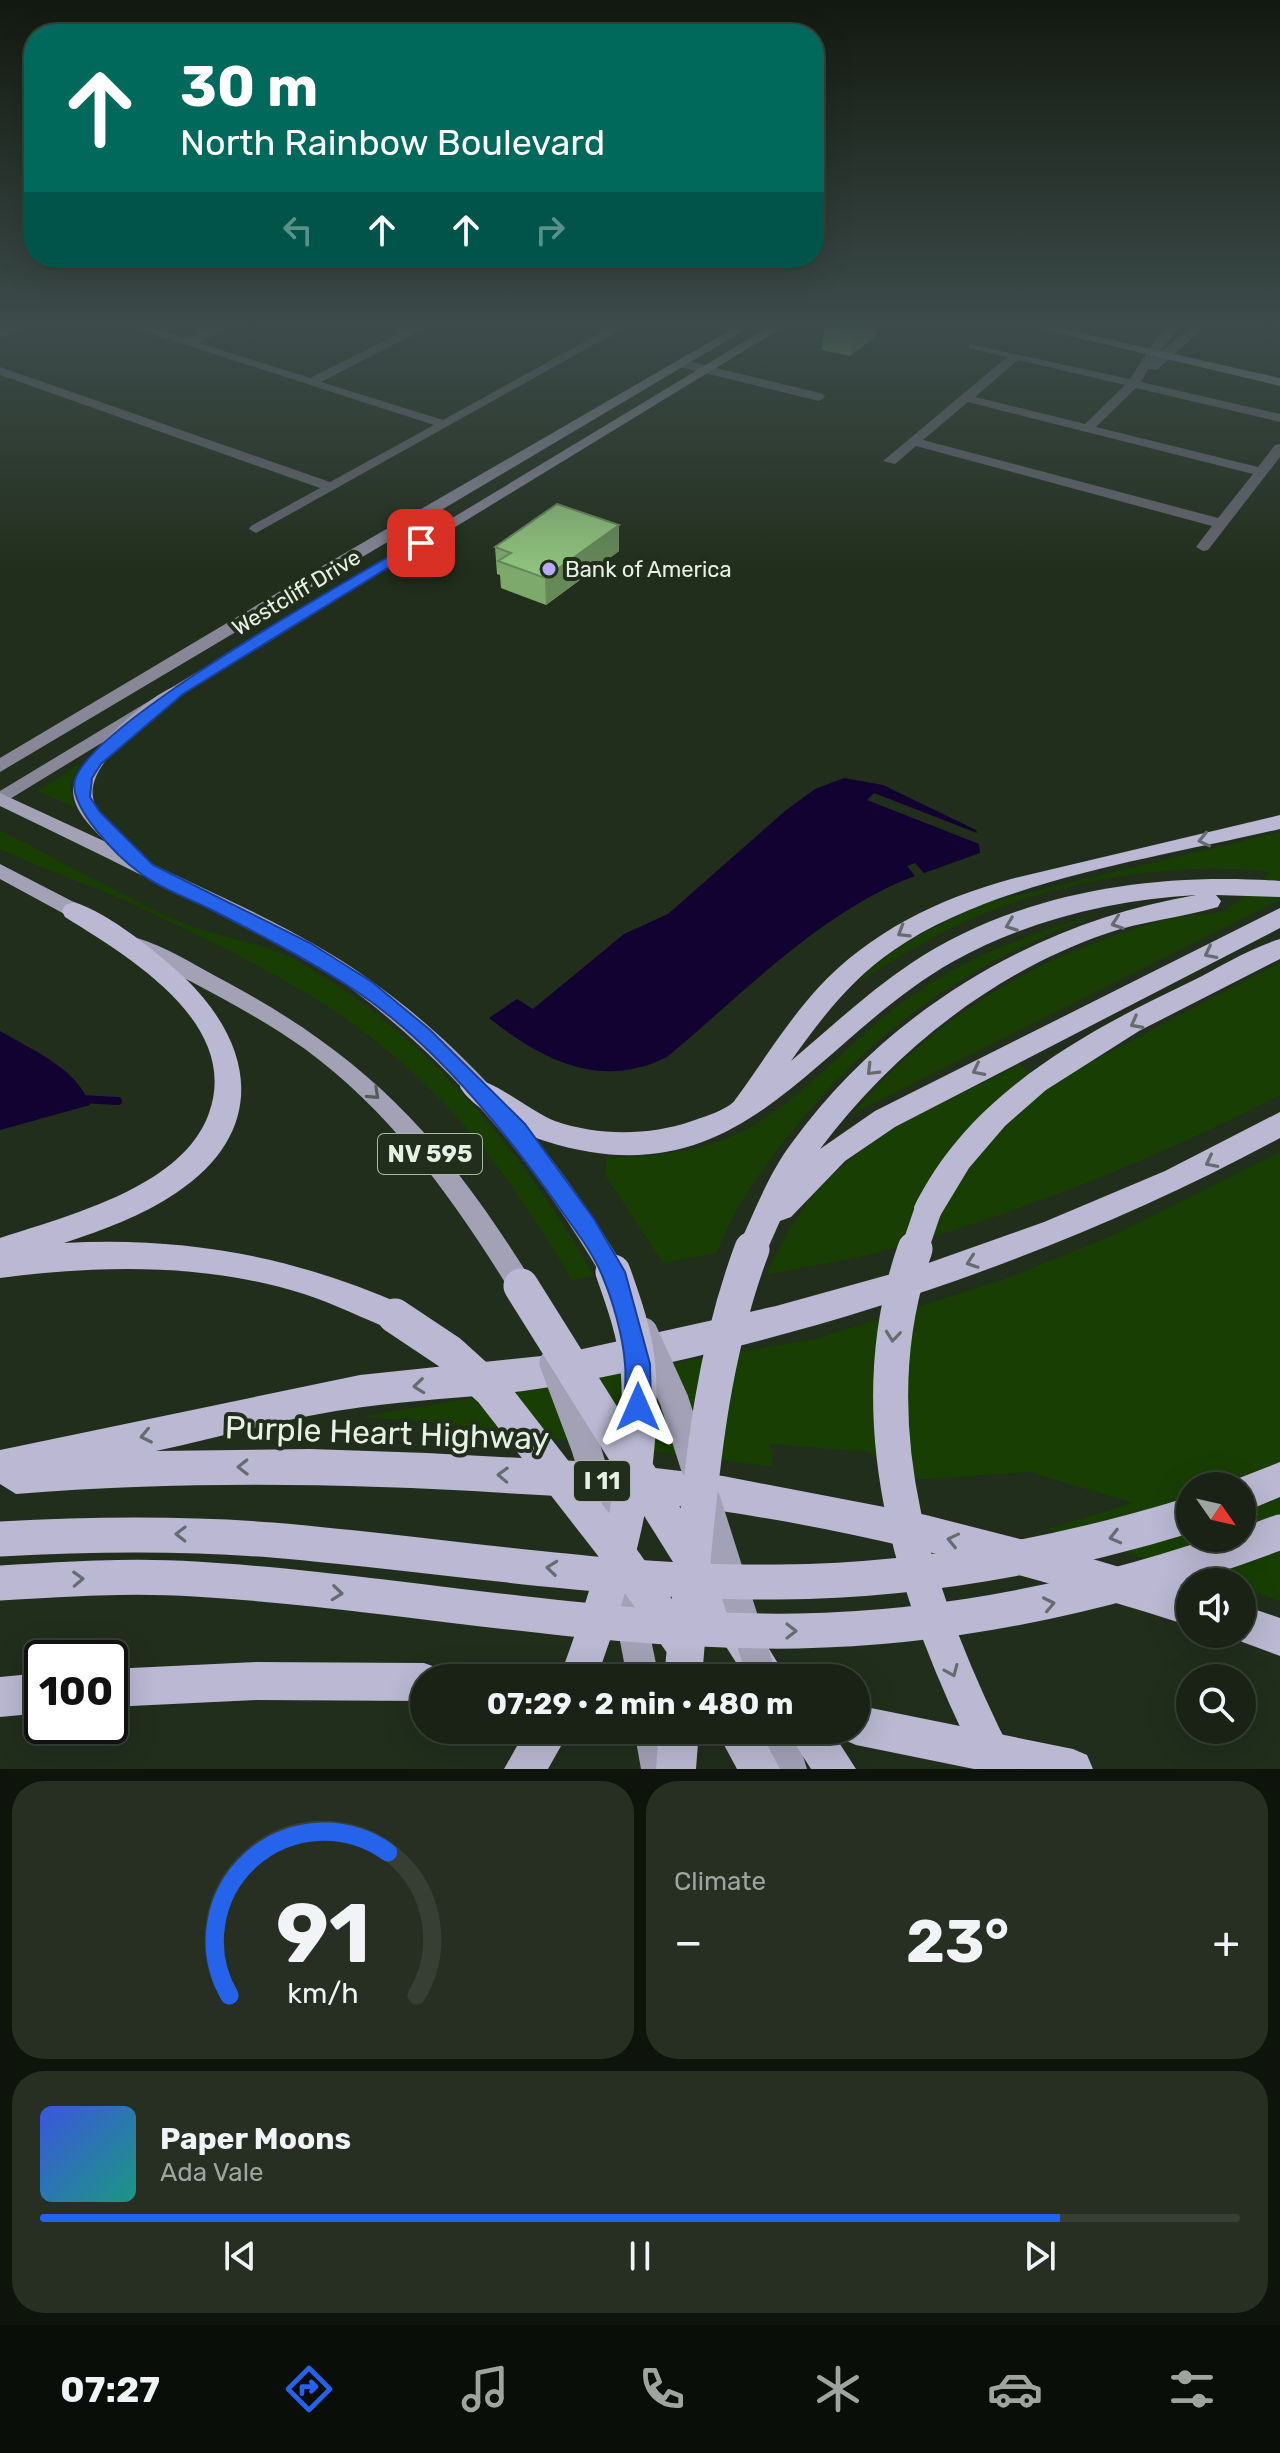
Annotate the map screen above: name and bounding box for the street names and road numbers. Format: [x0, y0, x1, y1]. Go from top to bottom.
street label: Westcliff Drive [227, 543, 365, 641]
road number: NV 595 [378, 1134, 482, 1174]
street label: Purple Heart Highway [224, 1408, 550, 1458]
road number: I 11 [574, 1461, 630, 1501]

